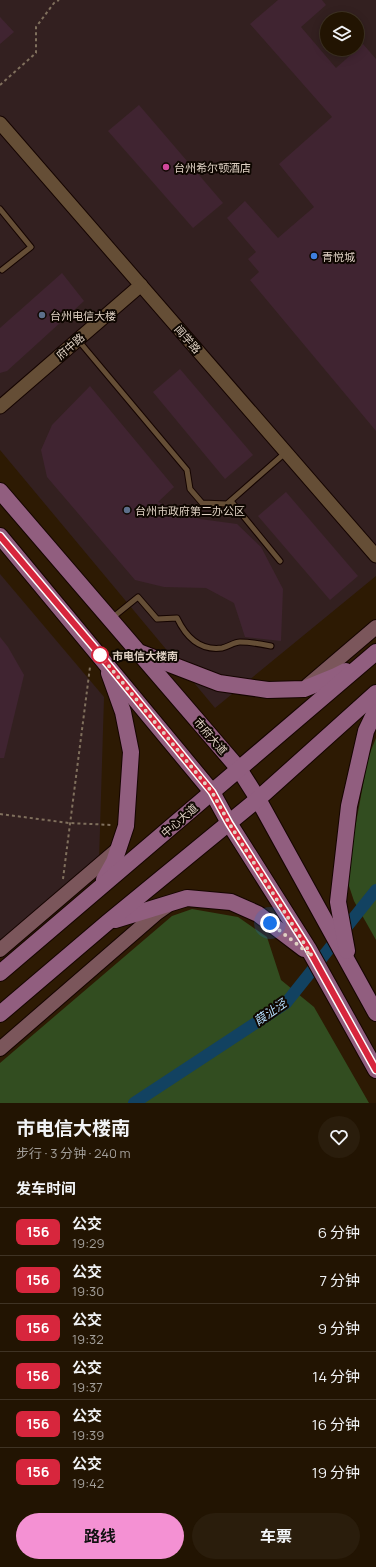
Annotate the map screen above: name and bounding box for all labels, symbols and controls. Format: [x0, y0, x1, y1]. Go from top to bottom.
map controls [320, 12, 364, 56]
button: layers [320, 12, 364, 56]
place label: 台州希尔顿酒店 [174, 160, 251, 175]
marker: 台州希尔顿酒店 [161, 162, 171, 172]
place label: 青悦城 [322, 249, 355, 264]
marker: 青悦城 [309, 251, 319, 261]
place label: 台州电信大楼 [50, 308, 116, 323]
marker: 台州电信大楼 [37, 310, 47, 320]
street label: 闻学路 [172, 322, 204, 356]
street label: 府中路 [53, 330, 87, 362]
place label: 台州市政府第二办公区 [135, 503, 245, 518]
marker: 台州市政府第二办公区 [122, 505, 132, 515]
marker: 市电信大楼南 [91, 646, 109, 664]
place label: 市电信大楼南 [112, 648, 178, 663]
street label: 市府大道 [191, 714, 231, 758]
street label: 中心大道 [157, 800, 201, 840]
your location [260, 913, 280, 933]
water label: 葭沚泾 [250, 994, 290, 1029]
text: 市电信大楼南 [16, 1115, 130, 1141]
button: heart [318, 1116, 360, 1158]
text: 步行 · 3 分钟 · 240 m [16, 1144, 130, 1162]
text: 发车时间 [16, 1178, 76, 1199]
text: 公交 [72, 1213, 102, 1234]
text: 156 [26, 1222, 50, 1241]
text: 6 分钟 [318, 1222, 360, 1243]
text: 19:29 [72, 1234, 105, 1252]
text: 公交 [72, 1261, 102, 1282]
text: 156 [26, 1270, 50, 1289]
text: 7 分钟 [319, 1270, 360, 1291]
text: 19:30 [72, 1282, 104, 1300]
text: 公交 [72, 1309, 102, 1330]
text: 156 [26, 1318, 50, 1337]
text: 9 分钟 [318, 1318, 360, 1339]
text: 19:32 [72, 1330, 104, 1348]
text: 公交 [72, 1357, 102, 1378]
text: 156 [26, 1366, 50, 1385]
text: 14 分钟 [312, 1366, 360, 1387]
text: 19:37 [72, 1378, 103, 1396]
text: 公交 [72, 1405, 102, 1426]
text: 156 [26, 1414, 50, 1433]
text: 16 分钟 [312, 1414, 360, 1435]
text: 19:39 [72, 1426, 104, 1444]
text: 公交 [72, 1453, 102, 1474]
text: 156 [26, 1462, 50, 1481]
text: 19 分钟 [312, 1462, 360, 1483]
text: 19:42 [72, 1474, 104, 1492]
button: 路线 [16, 1513, 184, 1559]
button: 车票 [192, 1513, 360, 1559]

